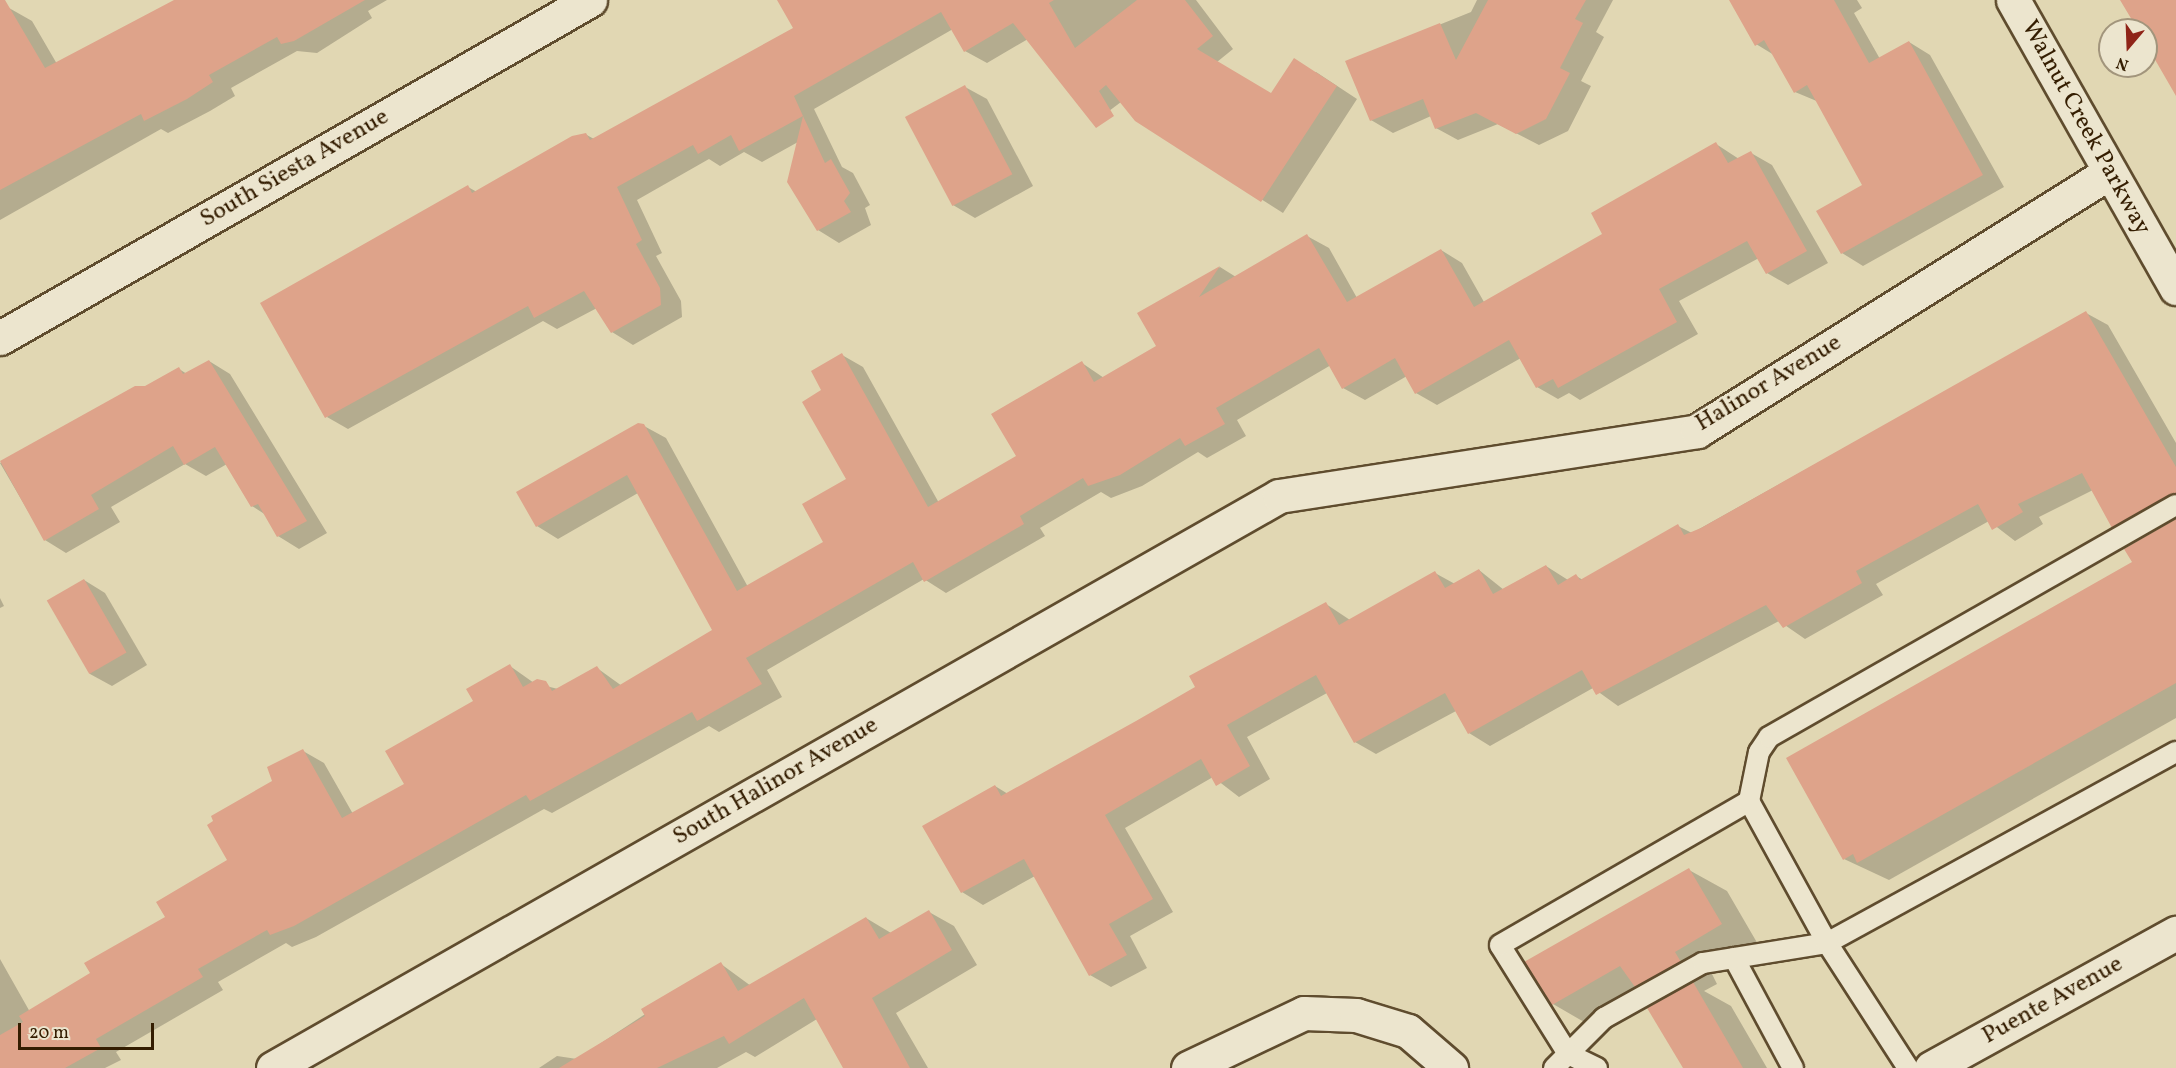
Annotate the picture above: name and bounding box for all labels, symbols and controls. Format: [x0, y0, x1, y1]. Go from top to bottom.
street label: Walnut Creek Parkway [2014, 16, 2156, 240]
north arrow [2098, 18, 2158, 78]
text: N [2114, 51, 2132, 75]
street label: South Siesta Avenue [196, 103, 394, 235]
street label: Halinor Avenue [1691, 329, 1847, 439]
street label: South Halinor Avenue [668, 712, 884, 852]
street label: Puente Avenue [1978, 951, 2128, 1051]
scale bar [21, 1011, 158, 1049]
text: 20 m [29, 1021, 69, 1046]

